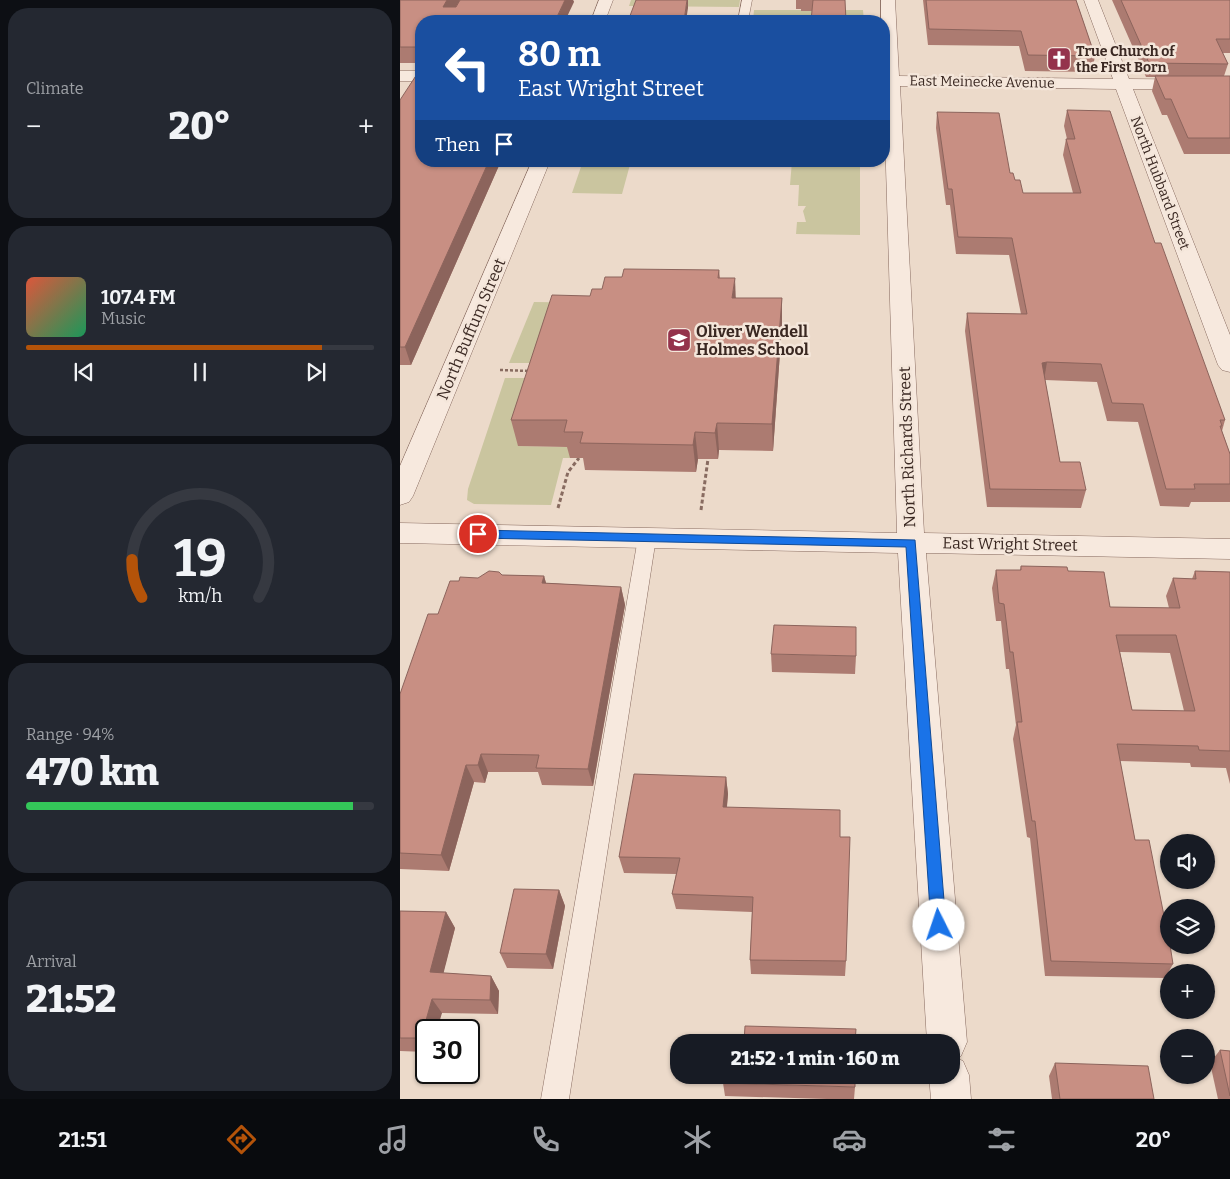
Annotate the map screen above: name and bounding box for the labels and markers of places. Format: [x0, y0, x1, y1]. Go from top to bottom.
place label: True Church of the First Born [1076, 43, 1175, 76]
church icon: True Church of the First Born [1046, 46, 1072, 72]
place label: Oliver Wendell Holmes School [696, 322, 809, 359]
school or university icon: Oliver Wendell Holmes School [666, 327, 692, 353]
pin [457, 513, 499, 555]

